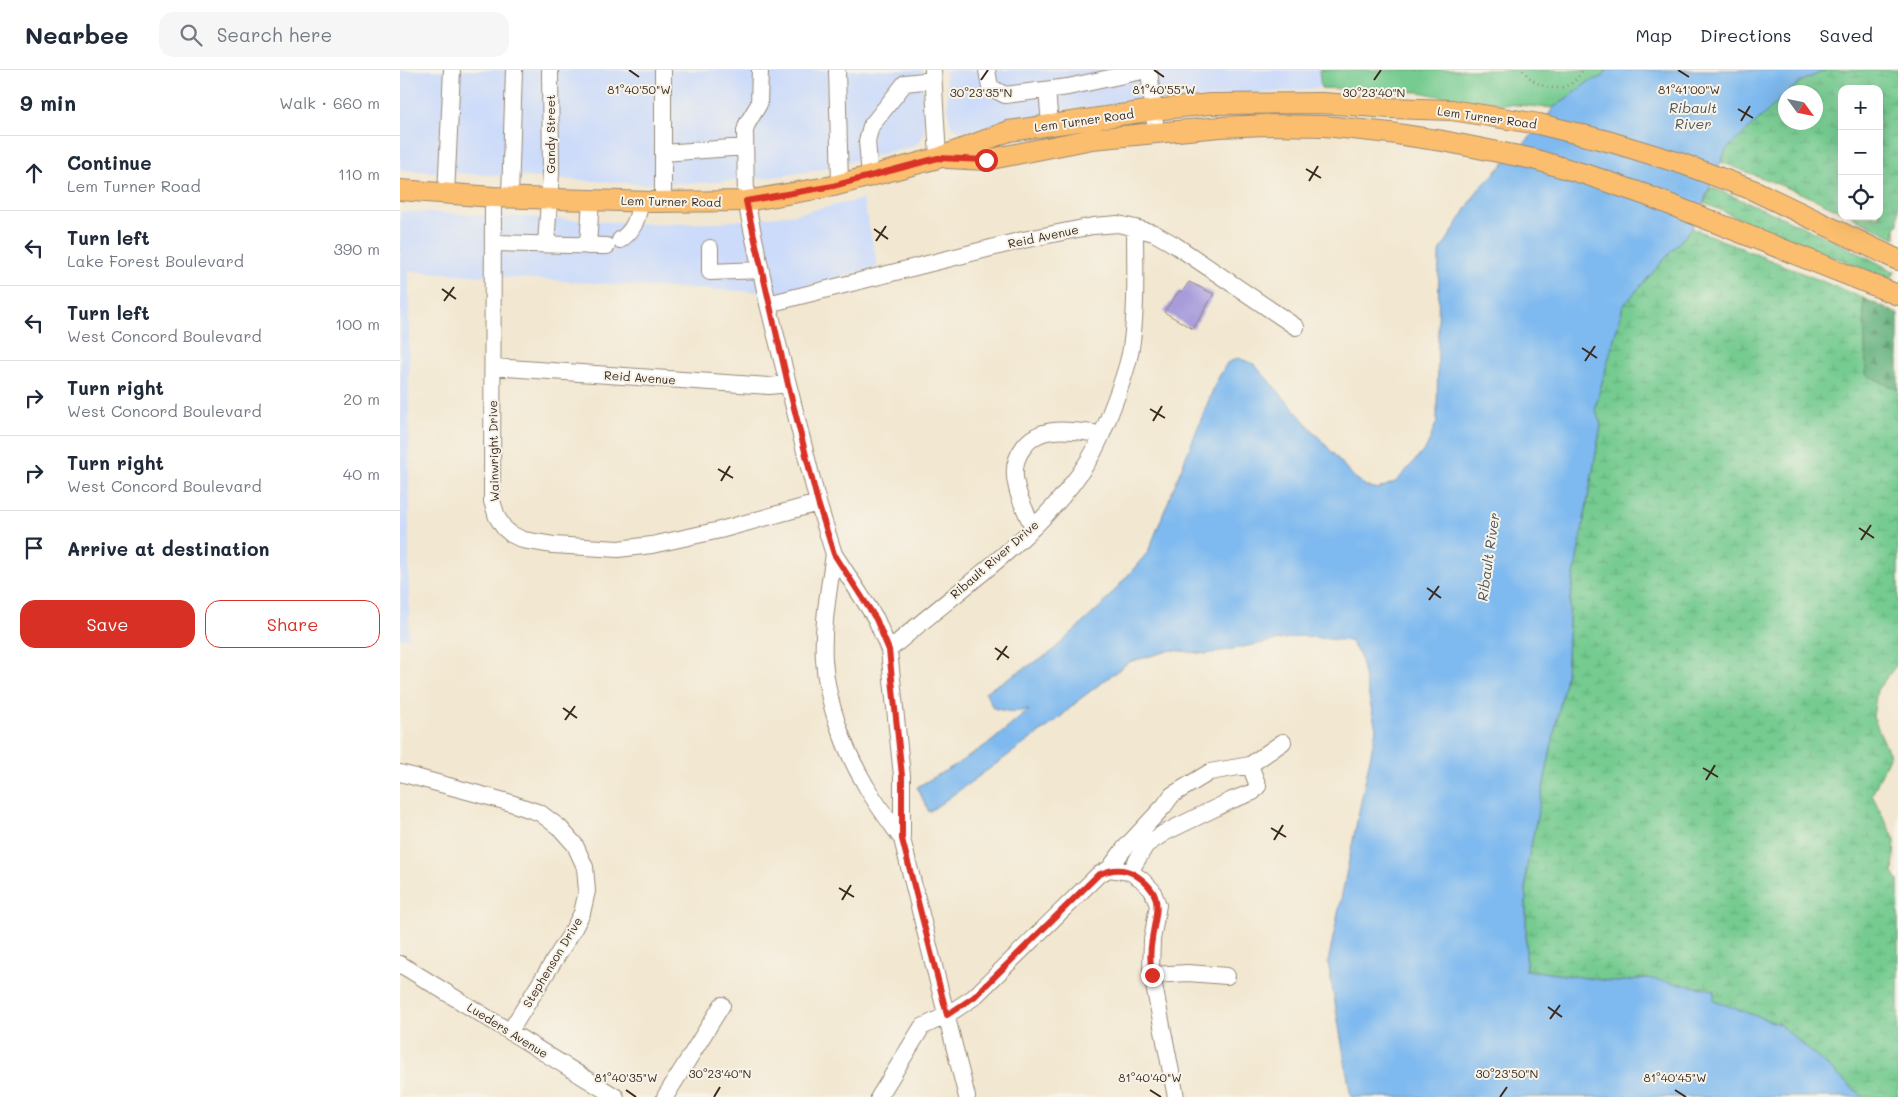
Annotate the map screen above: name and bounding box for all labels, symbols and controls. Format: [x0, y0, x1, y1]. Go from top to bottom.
search box [159, 12, 509, 57]
text: Nearbee [25, 19, 129, 50]
icon: search [177, 21, 205, 49]
text: Search here [217, 22, 332, 47]
text: Map [1635, 23, 1672, 47]
text: Directions [1700, 23, 1792, 47]
text: Saved [1820, 23, 1873, 47]
text: 81°40'50"W [607, 81, 671, 97]
text: 81°40'55"W [1132, 81, 1196, 97]
text: 81°41'00"W [1658, 81, 1720, 97]
text: 30°23'35"N [950, 84, 1012, 100]
text: 30°23'40"N [1343, 84, 1405, 100]
north arrow [1778, 85, 1823, 130]
map controls [1838, 85, 1883, 220]
button: + [1838, 85, 1883, 130]
text: 9 min [20, 89, 76, 116]
text: Walk · 660 m [279, 92, 380, 113]
street label: Gandy Street [542, 95, 558, 173]
water label: Ribault River [1669, 98, 1717, 133]
street label: Lem Turner Road [1436, 102, 1538, 132]
street label: Lem Turner Road [1033, 105, 1135, 135]
button: − [1838, 130, 1883, 175]
route start [975, 149, 998, 172]
text: Continue [67, 150, 152, 175]
icon: ahead [20, 159, 48, 187]
text: 110 m [338, 163, 380, 184]
text: Lem Turner Road [67, 175, 201, 196]
button: locate [1838, 175, 1883, 220]
street label: Lem Turner Road [621, 192, 722, 210]
street label: Reid Avenue [1006, 221, 1080, 251]
text: Turn left [67, 225, 150, 250]
icon: left [20, 234, 48, 262]
text: 390 m [333, 238, 380, 259]
text: Lake Forest Boulevard [67, 250, 244, 271]
text: Turn left [67, 300, 150, 325]
icon: left [20, 309, 48, 337]
text: 100 m [335, 313, 380, 334]
text: West Concord Boulevard [67, 325, 262, 346]
street label: Reid Avenue [604, 367, 676, 387]
text: Turn right [67, 375, 164, 400]
icon: right [20, 384, 48, 412]
text: 20 m [343, 388, 380, 409]
text: West Concord Boulevard [67, 400, 262, 421]
street label: Wainwright Drive [484, 400, 502, 502]
text: Turn right [67, 450, 164, 475]
icon: right [20, 459, 48, 487]
text: 40 m [343, 463, 380, 484]
text: West Concord Boulevard [67, 475, 262, 496]
water label: Ribault River [1472, 512, 1504, 602]
street label: Ribault River Drive [947, 516, 1041, 602]
icon: arrive [20, 534, 48, 562]
text: Arrive at destination [67, 536, 270, 561]
button: Save [20, 600, 195, 648]
button: Share [205, 600, 380, 648]
street label: Stephenson Drive [519, 914, 585, 1010]
route end [1141, 964, 1164, 987]
street label: Lueders Avenue [465, 999, 551, 1061]
text: 30°23'40"N [689, 1065, 751, 1081]
text: 30°23'50"N [1476, 1065, 1538, 1081]
text: 81°40'35"W [594, 1069, 658, 1085]
text: 81°40'40"W [1118, 1069, 1182, 1085]
text: 81°40'45"W [1643, 1069, 1707, 1085]

